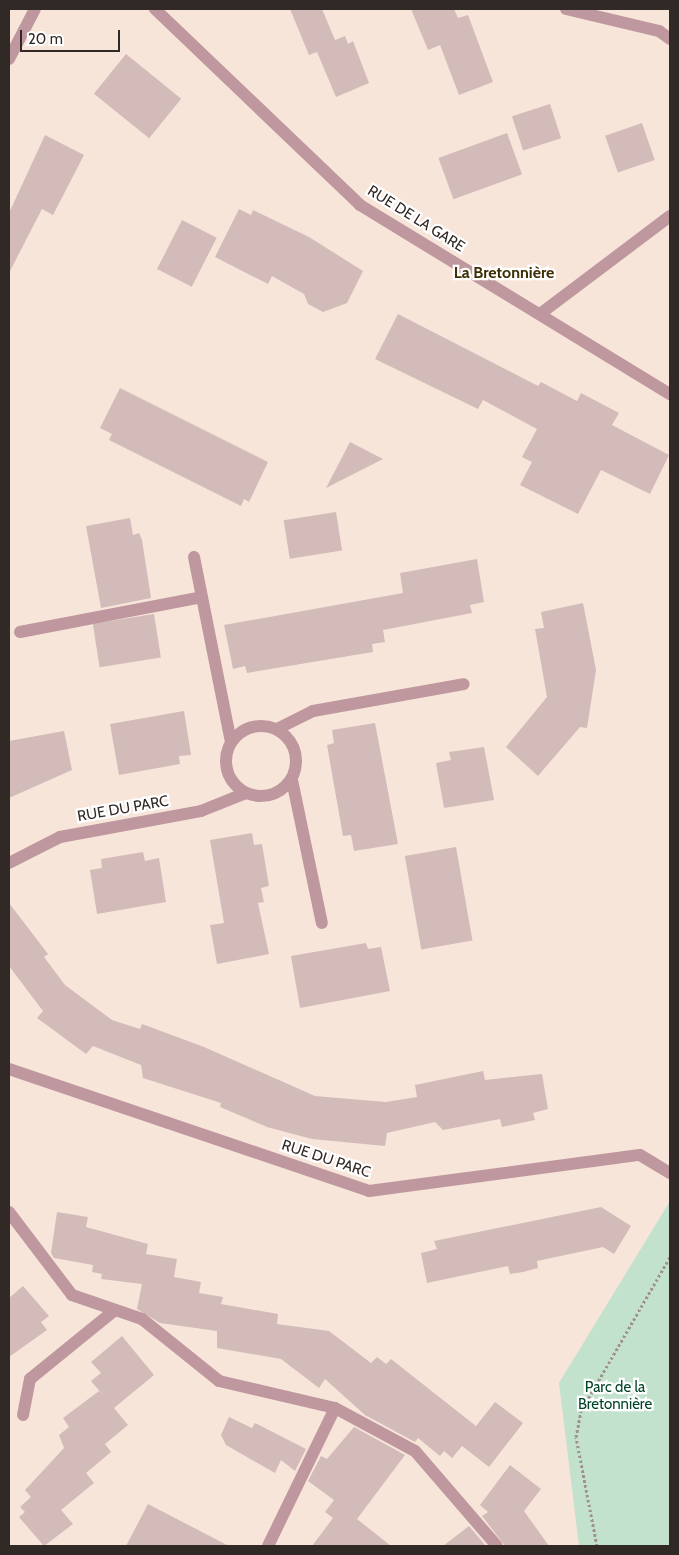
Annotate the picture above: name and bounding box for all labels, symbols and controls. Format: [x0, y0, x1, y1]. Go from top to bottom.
scale bar [22, 20, 122, 52]
text: 20 m [28, 30, 63, 48]
street label: RUE DE LA GARE [364, 182, 468, 256]
district label: La Bretonnière [454, 263, 554, 283]
street label: RUE DU PARC [76, 792, 170, 826]
street label: RUE DU PARC [279, 1136, 373, 1182]
park label: Parc de la Bretonnière [578, 1378, 652, 1413]

